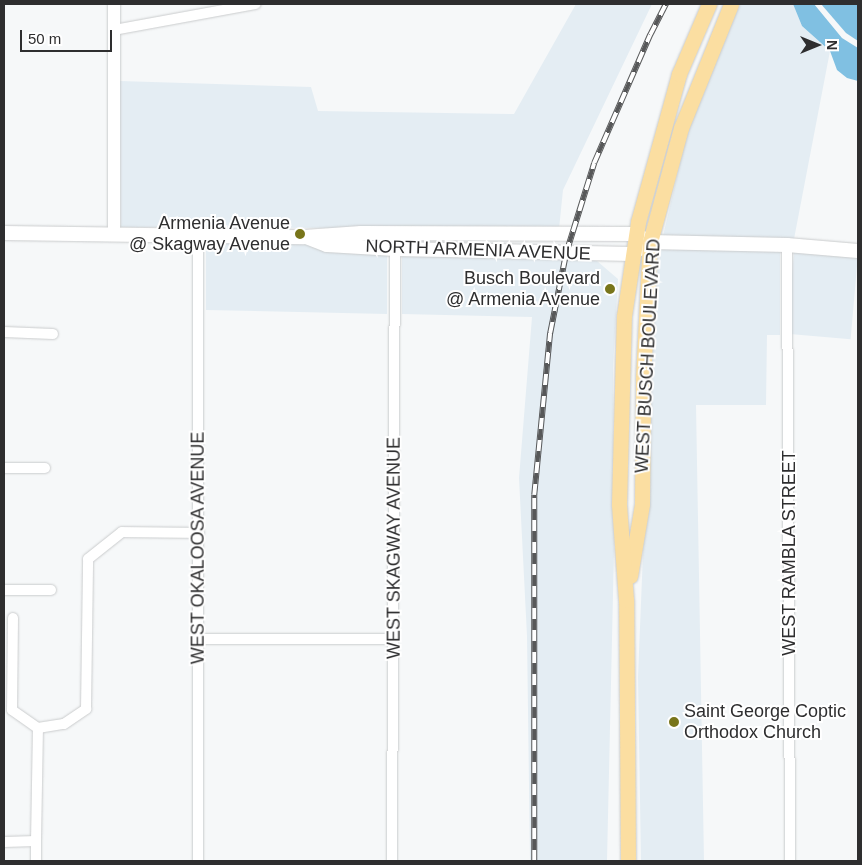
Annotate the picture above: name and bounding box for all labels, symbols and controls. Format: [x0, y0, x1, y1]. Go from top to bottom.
scale bar [22, 20, 115, 52]
north arrow [792, 20, 842, 70]
text: 50 m [28, 30, 61, 47]
text: N [824, 40, 840, 50]
place label: Armenia Avenue @ Skagway Avenue [128, 213, 290, 255]
marker: Armenia Avenue @ Skagway Avenue [294, 228, 306, 240]
street label: NORTH ARMENIA AVENUE [364, 235, 592, 265]
street label: WEST BUSCH BOULEVARD [631, 238, 665, 474]
place label: Busch Boulevard @ Armenia Avenue [444, 268, 600, 310]
marker: Busch Boulevard @ Armenia Avenue [604, 283, 616, 295]
street label: WEST OKALOOSA AVENUE [187, 431, 209, 665]
street label: WEST SKAGWAY AVENUE [383, 436, 405, 660]
street label: WEST RAMBLA STREET [778, 449, 800, 657]
place label: Saint George Coptic Orthodox Church [684, 701, 846, 744]
marker: Saint George Coptic Orthodox Church [668, 716, 680, 728]

